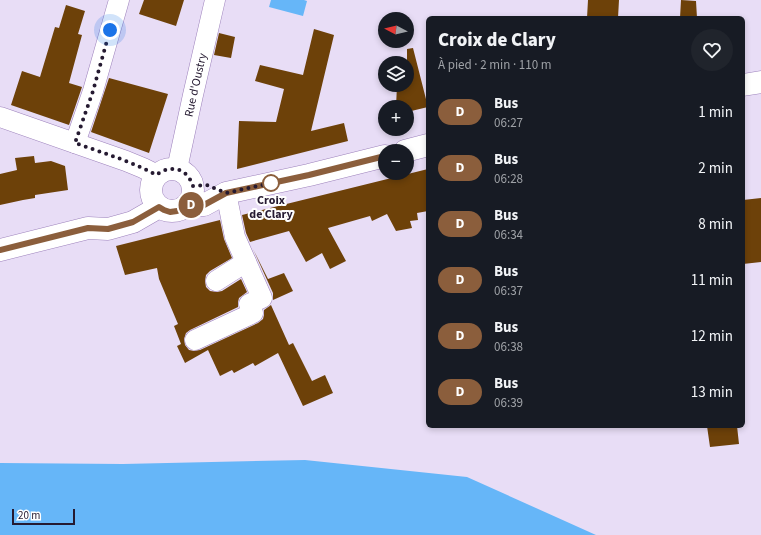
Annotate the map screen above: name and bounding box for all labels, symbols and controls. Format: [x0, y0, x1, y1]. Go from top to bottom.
north arrow [378, 12, 414, 48]
map controls [378, 12, 414, 180]
your location [100, 20, 120, 40]
text: Croix de Clary [438, 27, 556, 54]
button: heart [691, 29, 733, 71]
street label: Rue d'Oustry [180, 51, 211, 118]
button: layers [378, 56, 414, 92]
text: À pied · 2 min · 110 m [438, 56, 552, 74]
text: Bus [494, 93, 518, 114]
button: + [378, 100, 414, 136]
text: D [456, 102, 464, 122]
text: 1 min [698, 102, 733, 123]
text: 06:27 [494, 114, 523, 132]
button: − [378, 144, 414, 180]
text: Bus [494, 149, 518, 170]
text: D [456, 158, 464, 178]
text: 2 min [698, 158, 733, 179]
text: 06:28 [494, 170, 523, 188]
marker: Croix de Clary [262, 174, 280, 192]
line badge: D [178, 192, 204, 218]
place label: Croix de Clary [249, 192, 293, 223]
text: D [187, 195, 195, 215]
text: Bus [494, 205, 518, 226]
text: D [456, 214, 464, 234]
text: 8 min [698, 214, 733, 235]
text: 06:34 [494, 226, 523, 244]
text: Bus [494, 261, 518, 282]
text: D [456, 270, 464, 290]
text: 11 min [691, 270, 733, 291]
text: 06:37 [494, 282, 523, 300]
text: Bus [494, 317, 518, 338]
text: D [456, 326, 464, 346]
text: 12 min [691, 326, 733, 347]
text: 06:38 [494, 338, 523, 356]
text: Bus [494, 373, 518, 394]
text: D [456, 382, 464, 402]
text: 13 min [691, 382, 733, 403]
text: 06:39 [494, 394, 523, 412]
scale bar [12, 507, 75, 526]
text: 20 m [18, 508, 40, 523]

